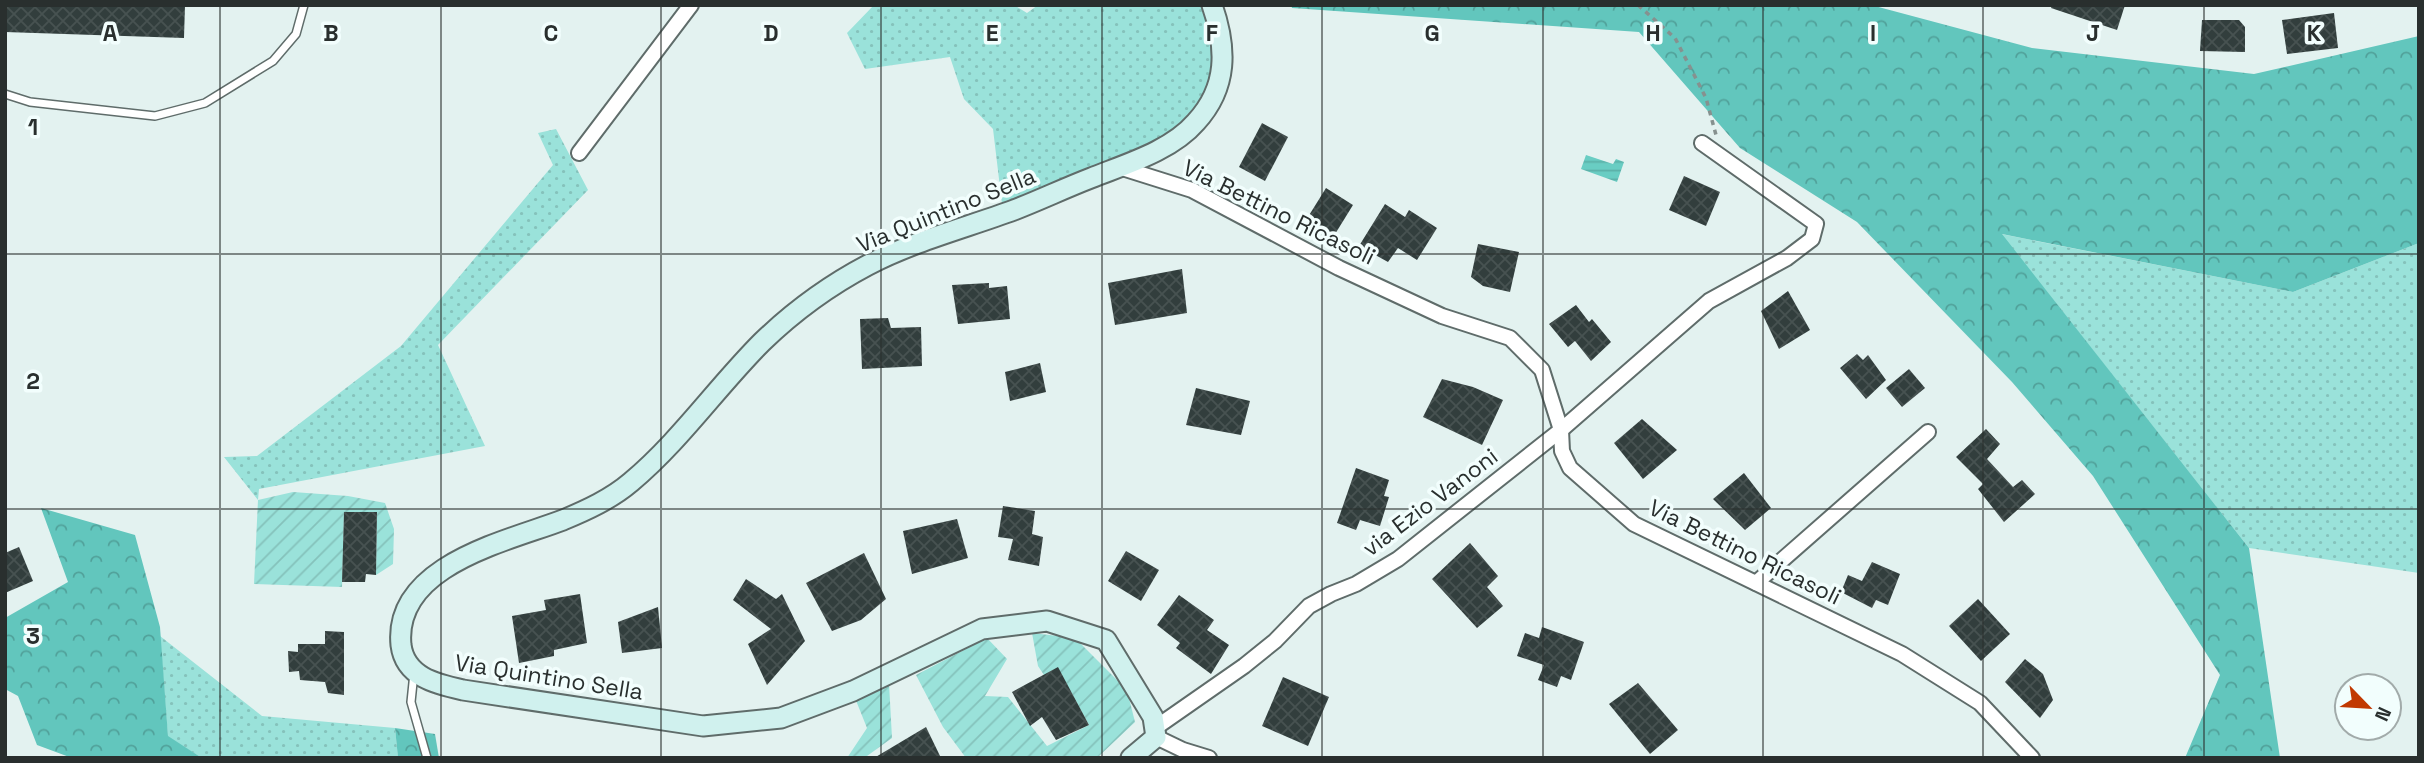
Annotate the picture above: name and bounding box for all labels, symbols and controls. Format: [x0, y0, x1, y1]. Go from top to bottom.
text: A [103, 18, 118, 48]
text: B [323, 18, 339, 48]
text: C [544, 18, 558, 48]
text: D [763, 18, 779, 48]
text: E [986, 18, 998, 48]
text: F [1206, 18, 1218, 48]
text: G [1424, 18, 1440, 48]
text: H [1645, 18, 1661, 48]
text: I [1870, 18, 1876, 48]
text: J [2086, 18, 2100, 48]
text: K [2307, 18, 2322, 48]
text: 1 [28, 112, 38, 142]
street label: Via Bettino Ricasoli [1178, 152, 1380, 272]
street label: Via Quintino Sella [852, 160, 1040, 260]
text: 2 [26, 366, 40, 396]
street label: via Ezio Vanoni [1356, 441, 1504, 563]
street label: Via Bettino Ricasoli [1644, 492, 1846, 612]
text: 3 [26, 621, 40, 651]
street label: Via Quintino Sella [453, 647, 645, 707]
north arrow [2333, 672, 2403, 742]
text: N [2369, 703, 2397, 725]

